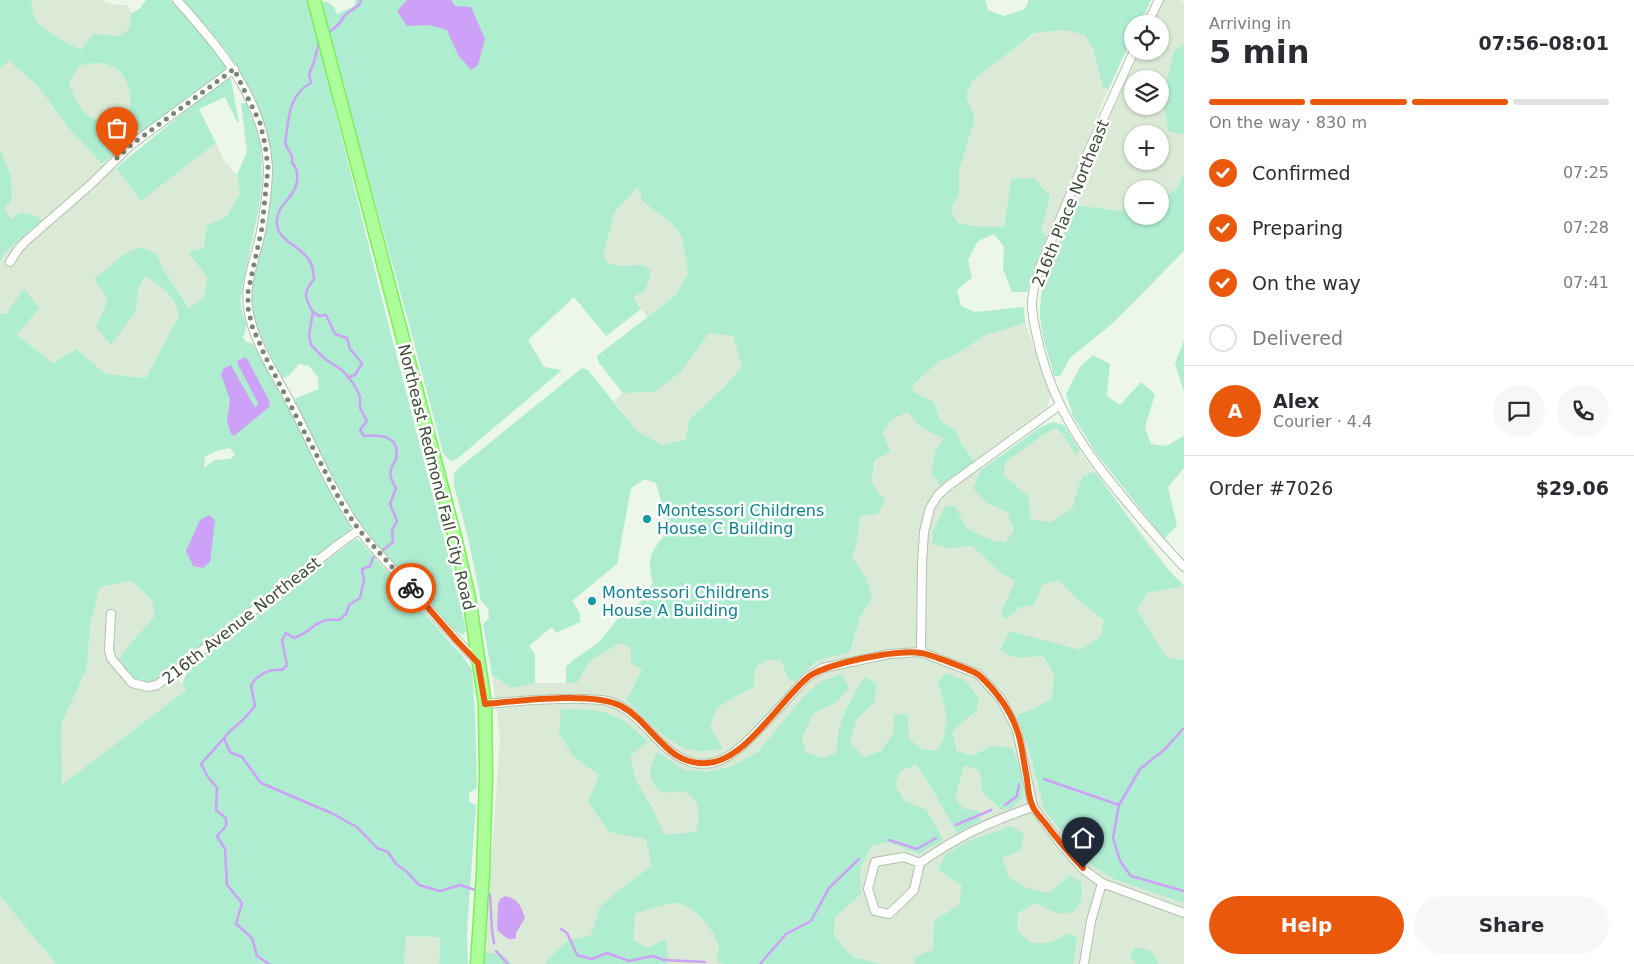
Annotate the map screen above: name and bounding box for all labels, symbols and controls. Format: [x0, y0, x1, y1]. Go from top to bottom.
text: Arriving in [1209, 14, 1291, 33]
map controls [1124, 15, 1169, 225]
button: locate [1124, 15, 1169, 60]
text: 07:56–08:01 [1479, 32, 1609, 54]
text: 5 min [1209, 33, 1310, 71]
button: layers [1124, 70, 1169, 115]
pin [96, 107, 138, 158]
text: On the way · 830 m [1209, 113, 1367, 132]
icon: bag [103, 114, 131, 142]
street label: 216th Place Northeast [1028, 117, 1113, 290]
button: + [1124, 125, 1169, 170]
icon: check [1209, 159, 1237, 187]
text: Confirmed [1252, 162, 1351, 184]
text: 07:25 [1563, 163, 1609, 182]
button: − [1124, 180, 1169, 225]
icon: check [1209, 214, 1237, 242]
text: Preparing [1252, 217, 1343, 239]
text: 07:28 [1563, 218, 1609, 237]
icon: check [1209, 269, 1237, 297]
text: On the way [1252, 272, 1361, 294]
text: 07:41 [1563, 273, 1609, 292]
text: Delivered [1252, 327, 1343, 349]
street label: Northeast Redmond Fall City Road [394, 342, 479, 612]
button: chat [1493, 385, 1545, 437]
button: phone [1557, 385, 1609, 437]
text: Alex [1273, 390, 1319, 412]
text: A [1228, 400, 1242, 422]
text: Courier · 4.4 [1273, 412, 1372, 431]
text: Order #7026 [1209, 477, 1333, 499]
text: $29.06 [1536, 477, 1609, 499]
place label: Montessori Childrens House C Building [657, 501, 824, 538]
marker: Montessori Childrens House C Building [641, 513, 653, 525]
street label: 216th Avenue Northeast [158, 553, 324, 688]
courier [386, 563, 436, 613]
icon: bike [397, 574, 425, 602]
place label: Montessori Childrens House A Building [602, 583, 769, 620]
marker: Montessori Childrens House A Building [586, 595, 598, 607]
pin [1062, 817, 1104, 868]
icon: home [1069, 824, 1097, 852]
button: Help [1209, 896, 1404, 954]
button: Share [1414, 896, 1609, 954]

